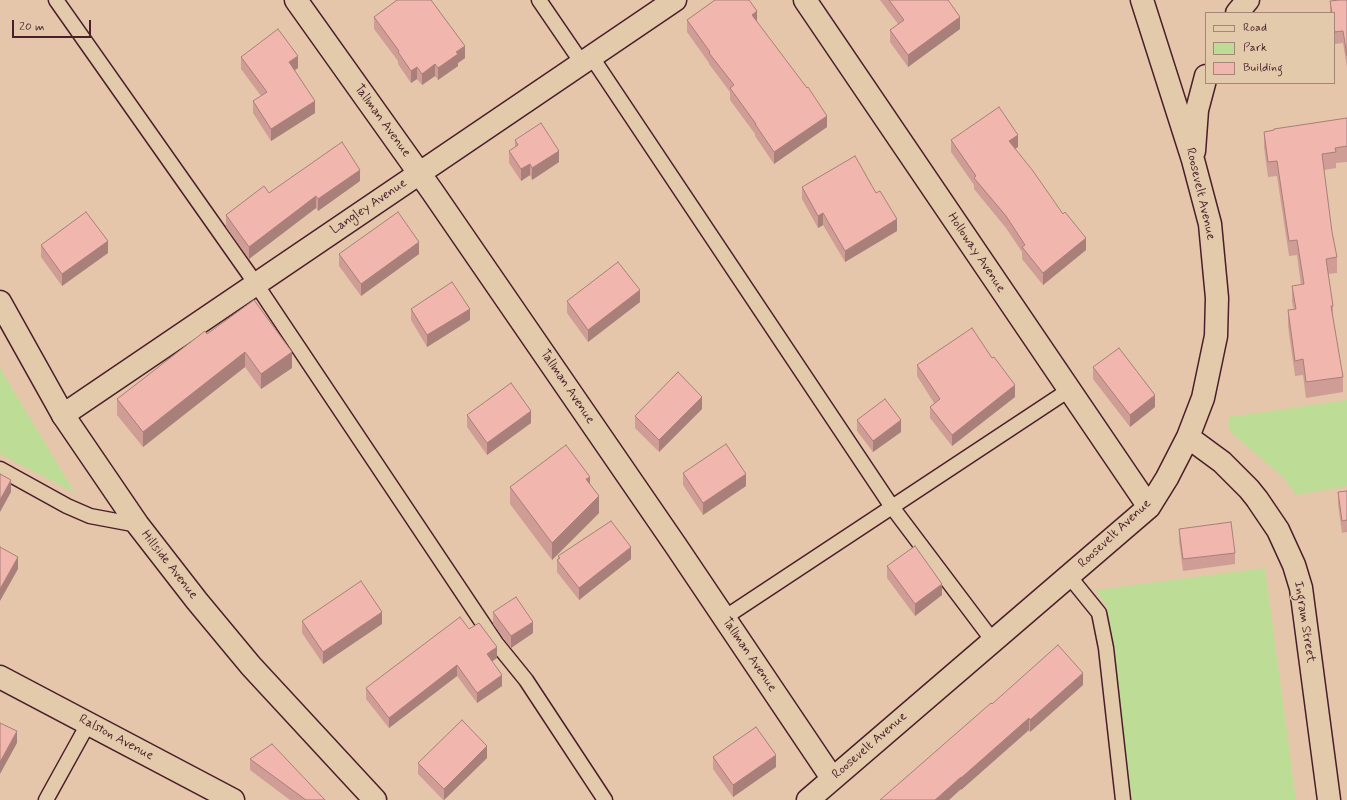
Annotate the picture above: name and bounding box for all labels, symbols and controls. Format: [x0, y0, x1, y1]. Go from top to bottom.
scale bar [14, 12, 93, 38]
legend [1205, 12, 1335, 84]
text: 20 m [19, 19, 45, 35]
text: Road [1243, 20, 1267, 36]
text: Park [1243, 40, 1267, 56]
text: Building [1243, 60, 1283, 76]
street label: Tallman Avenue [350, 81, 414, 161]
street label: Roosevelt Avenue [1182, 146, 1218, 242]
street label: Langley Avenue [328, 176, 410, 238]
street label: Holloway Avenue [944, 210, 1008, 296]
street label: Tallman Avenue [536, 347, 598, 427]
street label: Roosevelt Avenue [1075, 496, 1155, 572]
street label: Hillside Avenue [137, 527, 201, 603]
street label: Ingram Street [1290, 580, 1318, 664]
street label: Tallman Avenue [718, 615, 780, 695]
street label: Roosevelt Avenue [829, 709, 911, 783]
street label: Ralston Avenue [76, 712, 156, 764]

